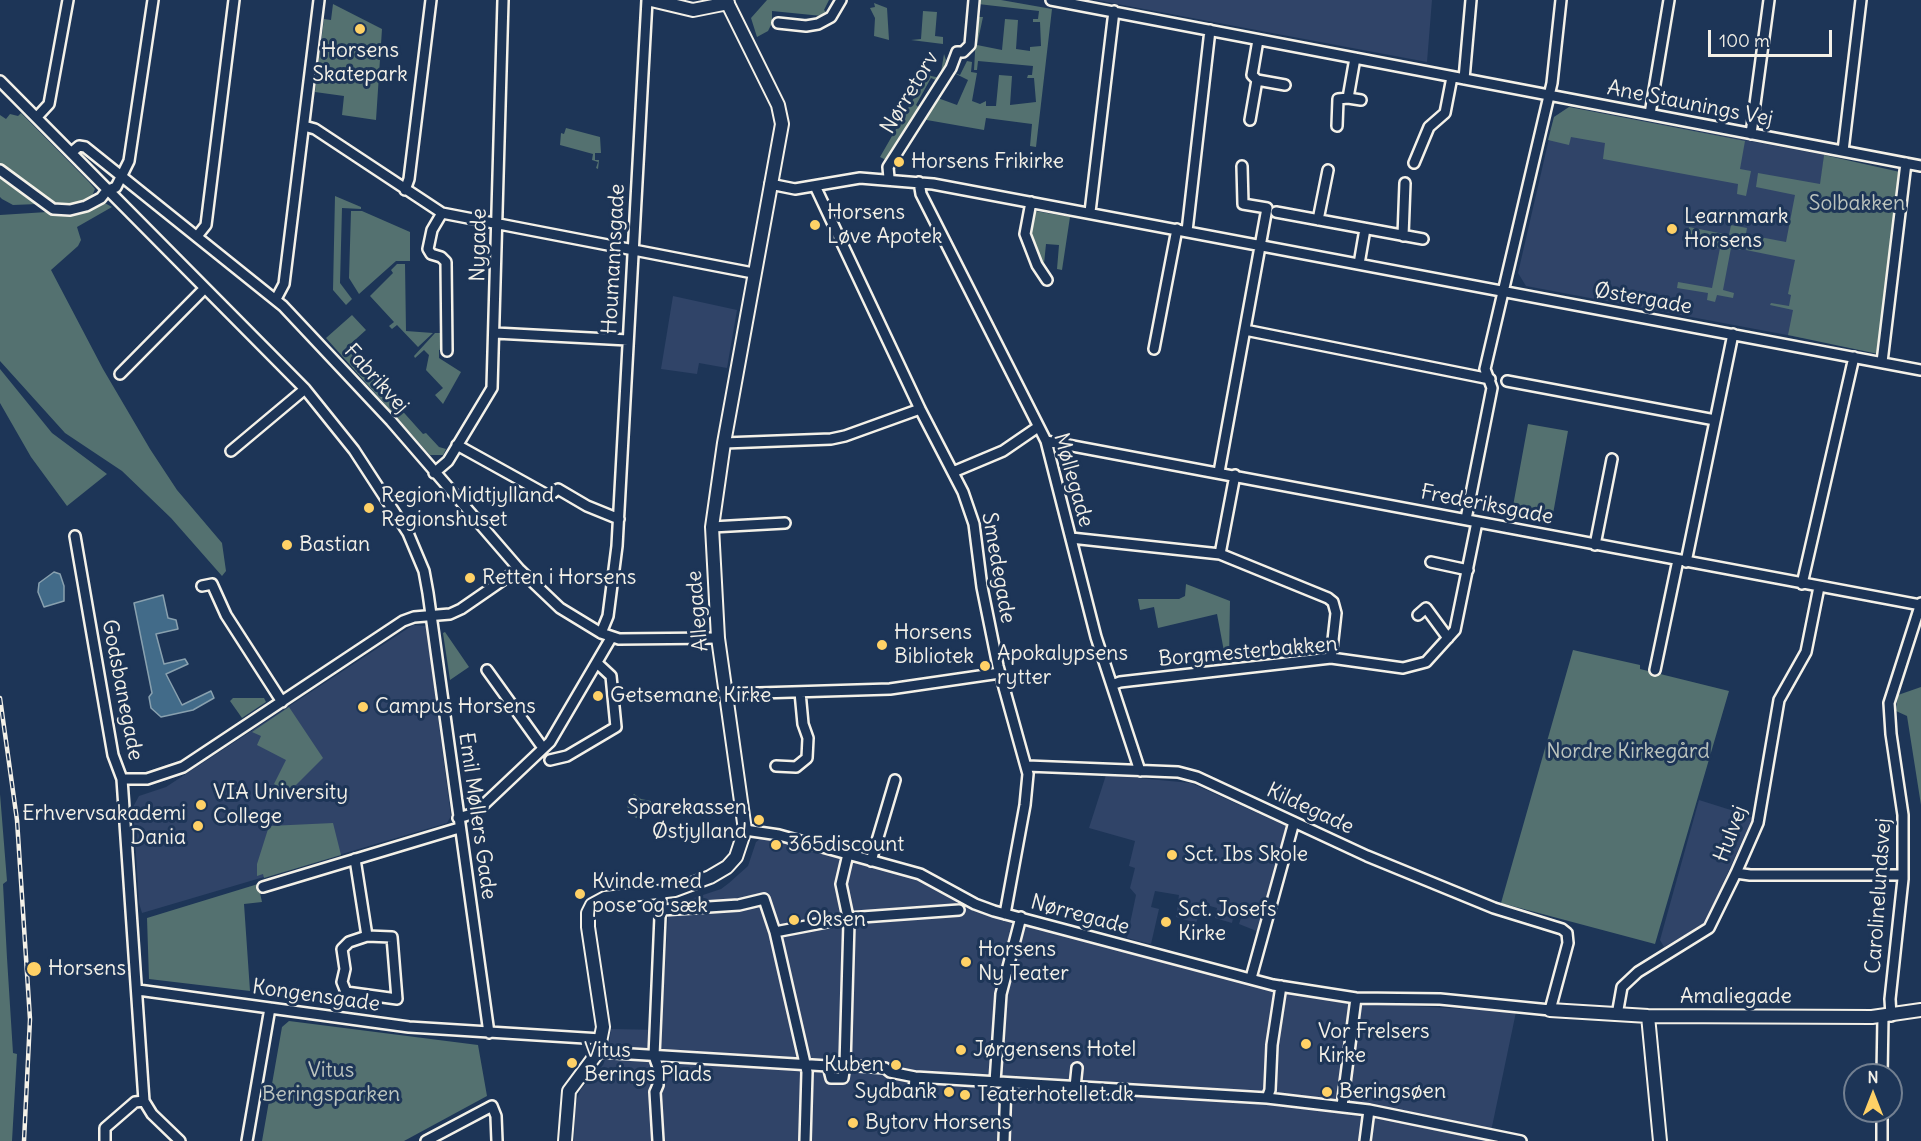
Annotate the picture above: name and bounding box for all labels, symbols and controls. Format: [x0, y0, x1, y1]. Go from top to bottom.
scale bar [1711, 18, 1836, 56]
marker: Horsens Skatepark [353, 22, 367, 36]
text: 100 m [1719, 29, 1770, 52]
place label: Horsens Skatepark [312, 38, 408, 88]
street label: Nørretorv [876, 47, 944, 139]
street label: Ane Staunings Vej [1605, 76, 1775, 132]
place label: Horsens Frikirke [911, 149, 1064, 175]
marker: Horsens Frikirke [892, 155, 906, 169]
street label: Houmannsgade [597, 183, 631, 335]
park label: Solbakken [1809, 191, 1905, 217]
place label: Horsens Løve Apotek [827, 200, 942, 250]
place label: Learnmark Horsens [1684, 204, 1788, 254]
street label: Nygade [466, 208, 492, 282]
marker: Horsens Løve Apotek [808, 218, 822, 232]
marker: Learnmark Horsens [1665, 222, 1679, 236]
street label: Østergade [1592, 278, 1694, 320]
street label: Fabrikvej [338, 339, 414, 419]
street label: Møllegade [1048, 430, 1098, 530]
street label: Frederiksgade [1419, 480, 1555, 530]
place label: Region Midtjylland Regionshuset [381, 483, 554, 533]
marker: Region Midtjylland Regionshuset [362, 501, 376, 515]
street label: Smedegade [976, 511, 1020, 625]
place label: Bastian [299, 532, 370, 558]
marker: Bastian [280, 538, 294, 552]
place label: Retten i Horsens [482, 565, 636, 591]
street label: Allegade [682, 569, 714, 653]
marker: Retten i Horsens [463, 571, 477, 585]
street label: Godsbanegade [96, 617, 148, 763]
place label: Horsens Bibliotek [894, 620, 974, 670]
street label: Borgmesterbakken [1157, 632, 1339, 672]
marker: Horsens Bibliotek [875, 638, 889, 652]
place label: Apokalypsens rytter [997, 641, 1128, 691]
marker: Apokalypsens rytter [978, 659, 992, 673]
place label: Getsemane Kirke [610, 683, 771, 709]
marker: Getsemane Kirke [591, 689, 605, 703]
place label: Campus Horsens [375, 694, 536, 720]
marker: Campus Horsens [356, 700, 370, 714]
street label: Emil Møllers Gade [453, 731, 501, 901]
park label: Nordre Kirkegård [1546, 739, 1710, 765]
street label: Kildegade [1262, 778, 1358, 840]
place label: VIA University College [213, 780, 348, 830]
place label: Sparekassen Østjylland [627, 795, 747, 845]
marker: VIA University College [194, 798, 208, 812]
place label: Erhvervsakademi Dania [22, 801, 186, 851]
street label: Hulvej [1709, 802, 1753, 866]
marker: Sparekassen Østjylland [752, 813, 766, 827]
street label: Carolinelundsvej [1861, 817, 1897, 975]
marker: Erhvervsakademi Dania [191, 819, 205, 833]
place label: 365discount [788, 832, 904, 858]
marker: 365discount [769, 838, 783, 852]
place label: Sct. Ibs Skole [1184, 842, 1308, 868]
marker: Sct. Ibs Skole [1165, 848, 1179, 862]
place label: Kvinde med pose og sæk [592, 869, 708, 919]
marker: Kvinde med pose og sæk [573, 887, 587, 901]
street label: Nørregade [1028, 890, 1132, 940]
place label: Sct. Josefs Kirke [1178, 897, 1277, 947]
place label: Oksen [806, 907, 866, 933]
marker: Oksen [787, 913, 801, 927]
marker: Sct. Josefs Kirke [1159, 915, 1173, 929]
place label: Horsens Ny Teater [978, 937, 1069, 987]
marker: Horsens Ny Teater [959, 955, 973, 969]
place label: Horsens [48, 956, 126, 982]
marker: Horsens [25, 960, 43, 978]
street label: Kongensgade [251, 975, 381, 1017]
street label: Amaliegade [1680, 984, 1792, 1010]
place label: Vor Frelsers Kirke [1318, 1019, 1430, 1069]
place label: Jørgensens Hotel [973, 1037, 1136, 1063]
marker: Vor Frelsers Kirke [1299, 1037, 1313, 1051]
place label: Vitus Berings Plads [584, 1038, 712, 1088]
marker: Jørgensens Hotel [954, 1043, 968, 1057]
place label: Kuben [824, 1052, 884, 1078]
marker: Vitus Berings Plads [565, 1056, 579, 1070]
park label: Vitus Beringsparken [262, 1058, 400, 1108]
marker: Kuben [889, 1058, 903, 1072]
north arrow [1843, 1063, 1903, 1123]
text: N [1867, 1067, 1879, 1087]
place label: Sydbank [855, 1079, 937, 1105]
place label: Beringsøen [1339, 1079, 1446, 1105]
place label: Teaterhotellet.dk [977, 1082, 1134, 1108]
marker: Sydbank [942, 1085, 956, 1099]
marker: Beringsøen [1320, 1085, 1334, 1099]
marker: Teaterhotellet.dk [958, 1088, 972, 1102]
place label: Bytorv Horsens [865, 1110, 1011, 1136]
marker: Bytorv Horsens [846, 1116, 860, 1130]

